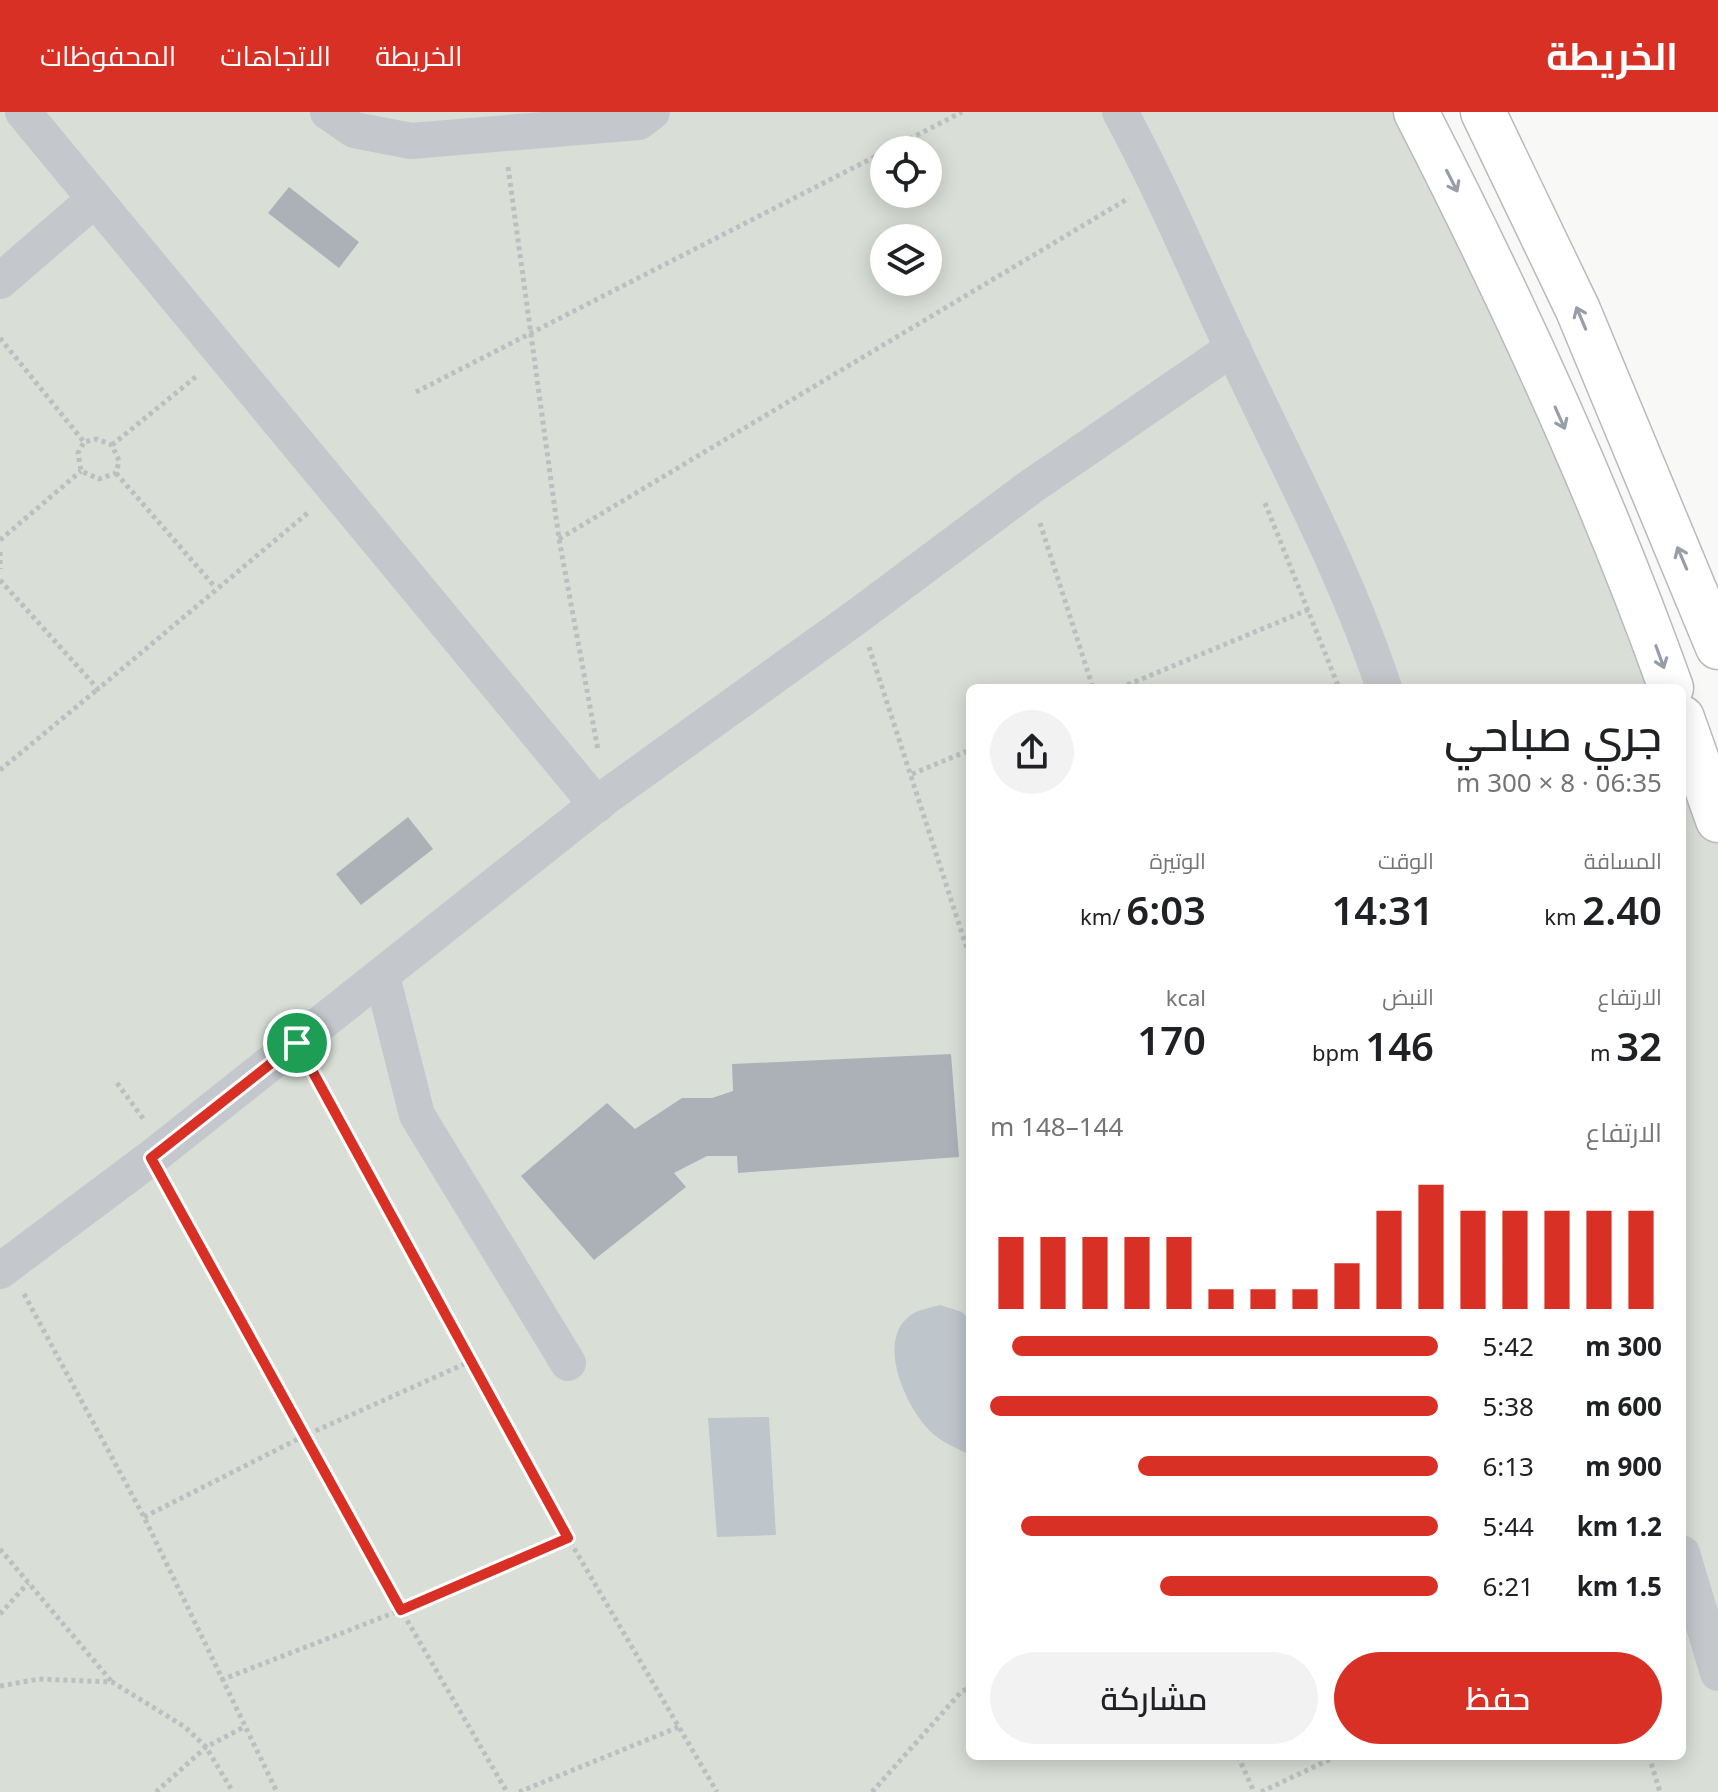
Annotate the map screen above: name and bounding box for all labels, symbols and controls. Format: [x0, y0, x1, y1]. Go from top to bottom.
text: الخريطة [1546, 29, 1678, 81]
text: المحفوظات [40, 36, 176, 74]
text: الاتجاهات [220, 36, 331, 74]
text: الخريطة [375, 36, 463, 74]
map controls [870, 136, 942, 296]
button: locate [870, 136, 942, 208]
one-way arrow [1444, 169, 1460, 193]
button: layers [870, 224, 942, 296]
one-way arrow [1572, 306, 1587, 331]
one-way arrow [1553, 405, 1568, 430]
one-way arrow [1674, 546, 1689, 571]
one-way arrow [1654, 645, 1669, 670]
text: جري صباحي [1444, 704, 1662, 764]
button: share [990, 710, 1074, 794]
text: 06:35 · 8 × 300 m [1456, 764, 1662, 800]
text: الوتيرة [1150, 845, 1206, 875]
text: الوقت [1378, 845, 1434, 875]
text: المسافة [1584, 845, 1662, 875]
text: 6:03 [1126, 882, 1206, 937]
text: 14:31 [1331, 882, 1434, 937]
text: 2.40 [1582, 882, 1662, 937]
text: /km [1080, 901, 1126, 931]
text: km [1544, 901, 1582, 931]
text: النبض [1382, 981, 1434, 1011]
text: الارتفاع [1598, 981, 1662, 1011]
text: kcal [1166, 982, 1206, 1012]
pin [263, 1009, 331, 1077]
text: 170 [1137, 1012, 1206, 1067]
text: 146 [1365, 1018, 1434, 1073]
text: 32 [1616, 1018, 1662, 1073]
icon: arrive [275, 1021, 319, 1065]
text: bpm [1312, 1037, 1365, 1067]
text: m [1590, 1037, 1616, 1067]
text: 144–148 m [990, 1108, 1123, 1144]
text: الارتفاع [1586, 1114, 1662, 1150]
text: 5:42 [1482, 1328, 1534, 1364]
text: 300 m [1585, 1328, 1662, 1364]
text: 5:38 [1482, 1388, 1534, 1424]
text: 600 m [1585, 1388, 1662, 1424]
text: 6:13 [1482, 1448, 1534, 1484]
text: 900 m [1585, 1448, 1662, 1484]
text: 5:44 [1482, 1508, 1534, 1544]
text: 1.2 km [1577, 1508, 1662, 1544]
text: 6:21 [1482, 1568, 1534, 1604]
text: 1.5 km [1577, 1568, 1662, 1604]
button: مشاركة [990, 1652, 1318, 1744]
button: حفظ [1334, 1652, 1662, 1744]

